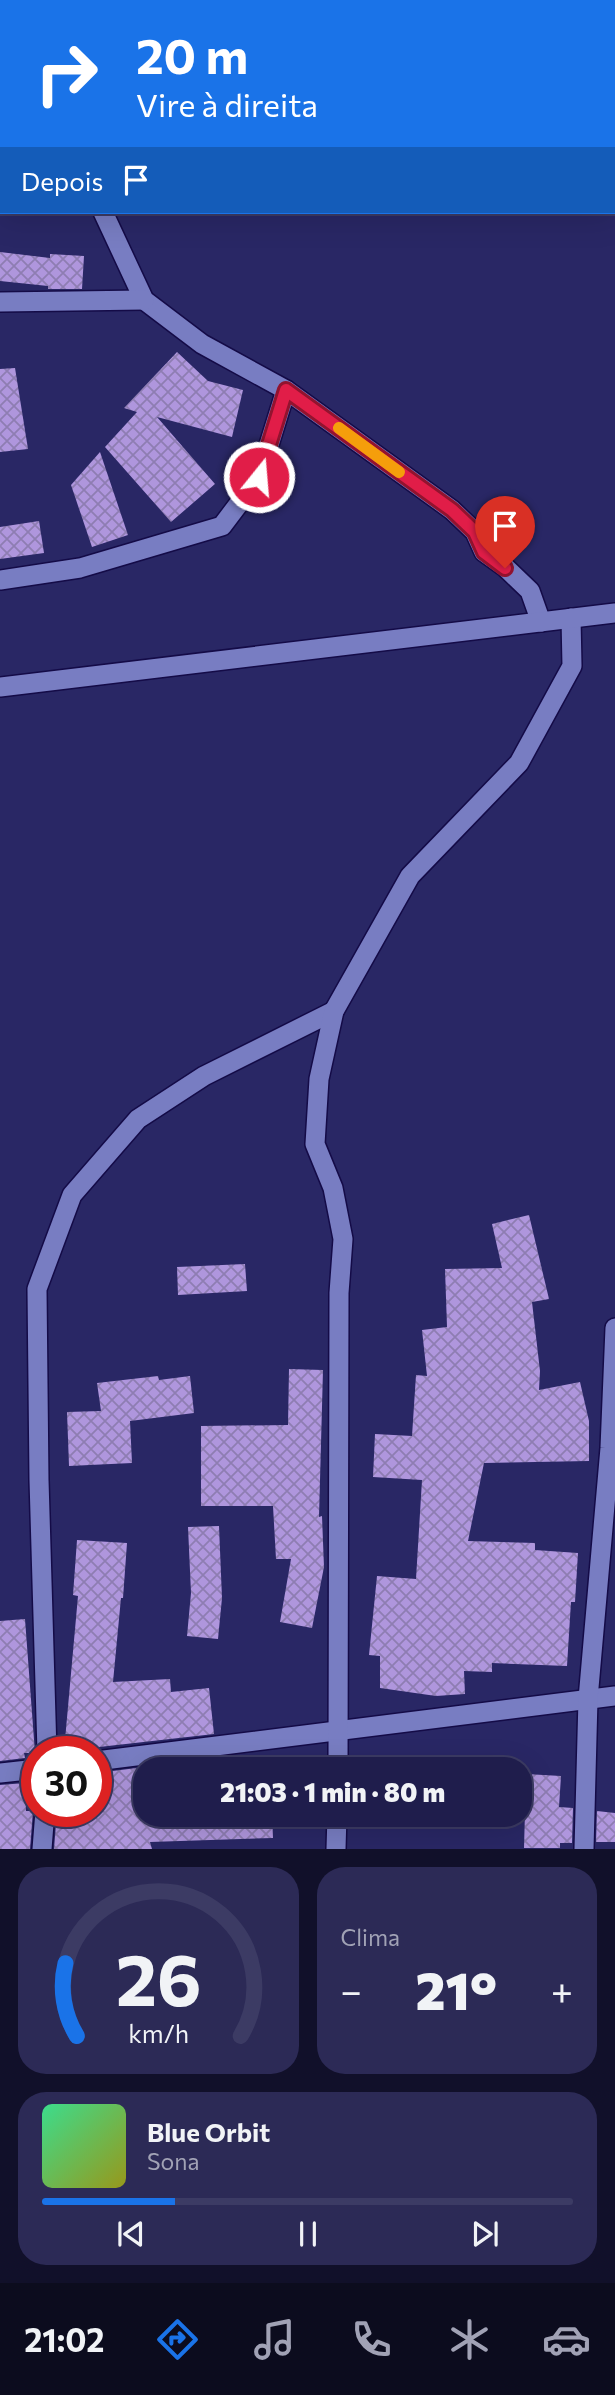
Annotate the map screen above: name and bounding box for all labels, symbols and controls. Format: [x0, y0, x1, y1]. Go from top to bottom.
text: 20 m [136, 24, 248, 84]
icon: right [21, 28, 112, 119]
text: Vire à direita [136, 84, 318, 124]
icon: arrive [117, 161, 155, 199]
text: Depois [21, 165, 103, 196]
position arrow [222, 440, 296, 514]
pin [475, 496, 535, 568]
icon: arrive [486, 507, 524, 545]
speed limit sign: 30 [21, 1736, 112, 1827]
text: 21:03 · 1 min · 80 m [220, 1776, 445, 1807]
text: Clima [341, 1923, 400, 1951]
text: 26 [115, 1933, 201, 2022]
text: 21° [416, 1957, 497, 2021]
text: − [341, 1966, 362, 2013]
text: + [551, 1966, 573, 2013]
text: km/h [128, 2018, 189, 2048]
text: Blue Orbit [147, 2116, 270, 2147]
text: Sona [147, 2147, 199, 2175]
icon: previous [112, 2215, 150, 2253]
icon: pause [289, 2215, 327, 2253]
icon: next [466, 2215, 504, 2253]
icon: directions [153, 2315, 202, 2364]
icon: music [250, 2315, 299, 2364]
icon: phone [347, 2315, 396, 2364]
icon: climate [445, 2315, 494, 2364]
icon: car [542, 2315, 591, 2364]
text: 21:02 [24, 2319, 105, 2359]

